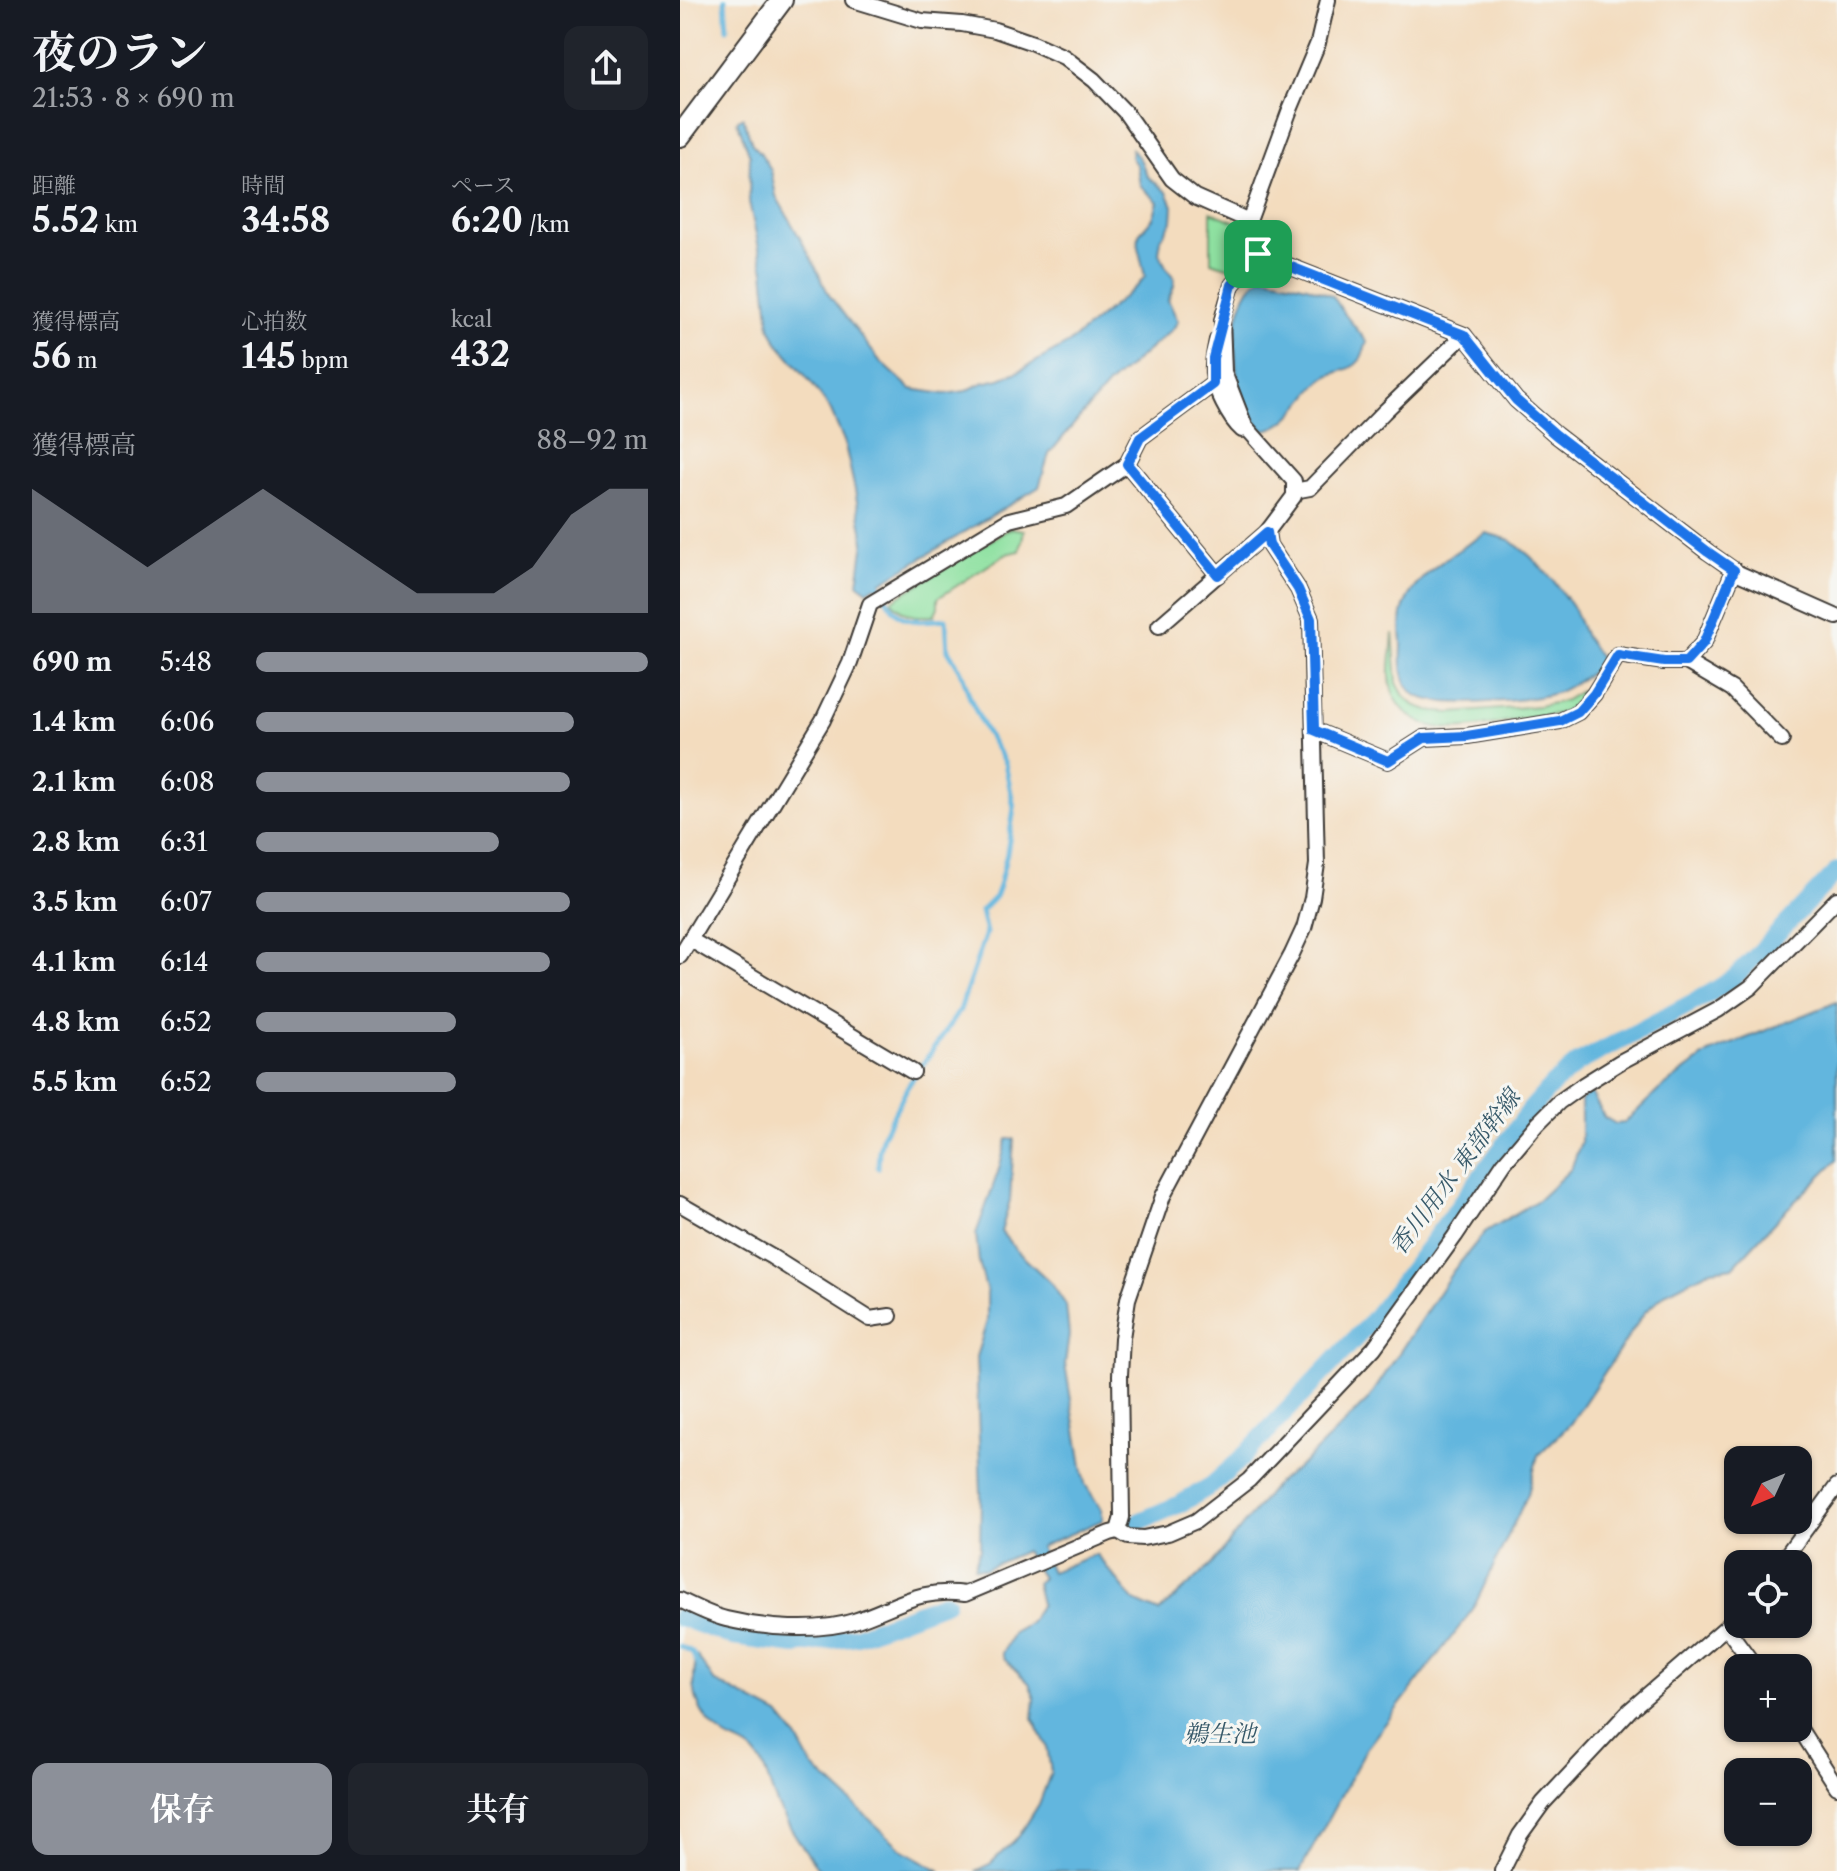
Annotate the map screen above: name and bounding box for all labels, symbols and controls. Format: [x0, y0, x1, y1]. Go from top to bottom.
text: 夜のラン [32, 25, 208, 79]
button: share [564, 26, 648, 110]
text: 21:53 · 8 × 690 m [32, 82, 235, 114]
text: 距離 [32, 172, 76, 199]
text: 時間 [241, 172, 285, 199]
text: ペース [451, 172, 516, 199]
text: 5.52 [32, 199, 99, 241]
text: 34:58 [241, 199, 330, 241]
text: 6:20 [451, 199, 523, 241]
text: km [99, 211, 138, 238]
text: /km [523, 211, 570, 238]
pin [1224, 220, 1292, 288]
icon: arrive [1236, 232, 1280, 276]
text: kcal [451, 306, 492, 333]
text: 獲得標高 [32, 308, 120, 335]
text: 心拍数 [241, 308, 307, 335]
text: 432 [451, 333, 510, 375]
text: 56 [32, 335, 71, 377]
text: 145 [241, 335, 296, 377]
text: m [71, 347, 97, 374]
text: bpm [296, 347, 349, 374]
text: 88–92 m [537, 424, 648, 456]
text: 獲得標高 [32, 429, 136, 461]
text: 690 m [32, 646, 112, 678]
text: 5:48 [160, 646, 212, 678]
text: 1.4 km [32, 706, 116, 738]
text: 6:06 [160, 706, 214, 738]
text: 2.1 km [32, 766, 116, 798]
text: 6:08 [160, 766, 214, 798]
text: 2.8 km [32, 826, 120, 858]
text: 6:31 [160, 826, 208, 858]
text: 3.5 km [32, 886, 118, 918]
text: 6:07 [160, 886, 212, 918]
text: 4.1 km [32, 946, 116, 978]
text: 6:14 [160, 946, 208, 978]
text: 4.8 km [32, 1006, 120, 1038]
text: 6:52 [160, 1006, 212, 1038]
text: 5.5 km [32, 1066, 117, 1098]
text: 6:52 [160, 1066, 212, 1098]
water label: 香川用水 東部幹線 [1383, 1081, 1528, 1260]
north arrow [1724, 1446, 1812, 1534]
map controls [1724, 1446, 1812, 1846]
button: locate [1724, 1550, 1812, 1638]
button: + [1724, 1654, 1812, 1742]
water label: 鵜生池 [1184, 1719, 1259, 1748]
button: − [1724, 1758, 1812, 1846]
button: 保存 [32, 1763, 332, 1855]
button: 共有 [348, 1763, 648, 1855]

